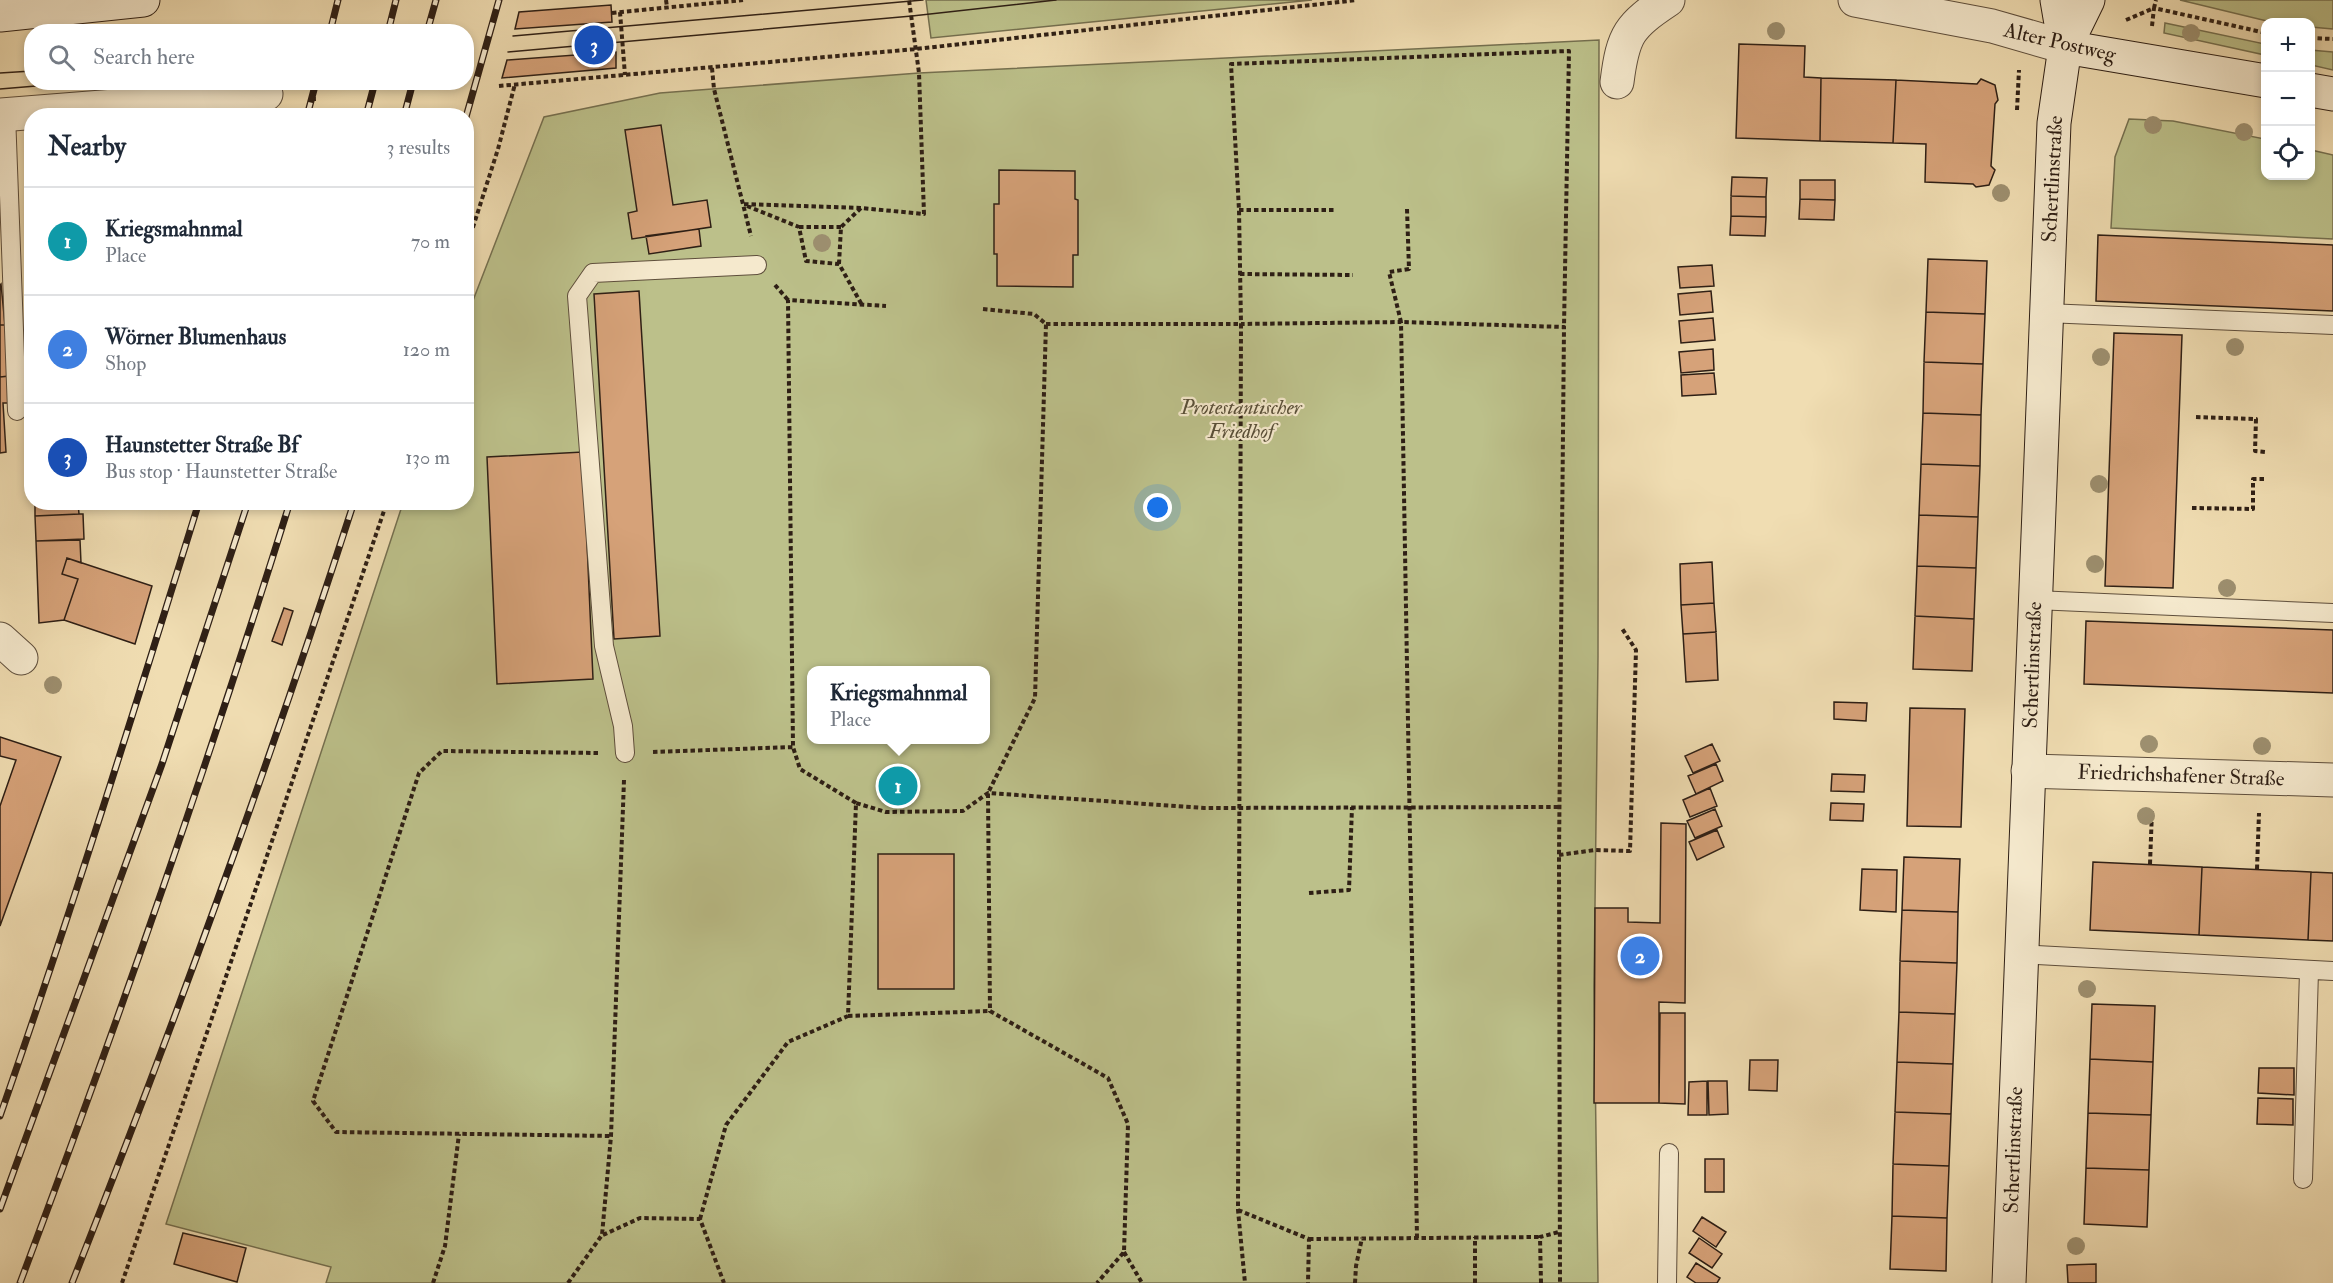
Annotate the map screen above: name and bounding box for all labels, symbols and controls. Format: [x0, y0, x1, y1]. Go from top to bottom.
street label: Alter Postweg [2000, 16, 2119, 69]
map controls [2261, 18, 2315, 180]
button: + [2261, 18, 2315, 72]
pin: 3 [574, 22, 614, 68]
search box [24, 24, 474, 90]
icon: search [45, 41, 78, 74]
text: Search here [93, 43, 195, 71]
button: − [2261, 72, 2315, 126]
street label: Schertlinstraße [2036, 115, 2069, 243]
button: locate [2261, 126, 2315, 180]
text: Nearby [48, 131, 126, 163]
text: 3 results [387, 135, 450, 160]
text: Kriegsmahnmal [105, 215, 243, 243]
text: 1 [64, 229, 71, 254]
text: 70 m [411, 229, 450, 254]
text: Place [105, 243, 146, 268]
text: Wörner Blumenhaus [105, 323, 286, 351]
text: 2 [62, 337, 73, 362]
text: 120 m [403, 337, 450, 362]
text: Shop [105, 351, 146, 376]
park label: Protestantischer Friedhof [1179, 394, 1303, 445]
text: Haunstetter Straße Bf [105, 431, 299, 459]
text: 3 [64, 445, 71, 470]
text: 130 m [405, 445, 450, 470]
text: Bus stop · Haunstetter Straße [105, 459, 337, 484]
your location [1143, 493, 1172, 522]
street label: Schertlinstraße [2017, 601, 2048, 729]
popup [807, 666, 990, 744]
text: Kriegsmahnmal [830, 679, 967, 707]
text: Place [830, 707, 871, 732]
street label: Friedrichshafener Straße [2077, 758, 2285, 793]
pin: 1 [878, 764, 918, 808]
pin: 2 [1620, 934, 1660, 978]
street label: Schertlinstraße [1998, 1086, 2029, 1214]

